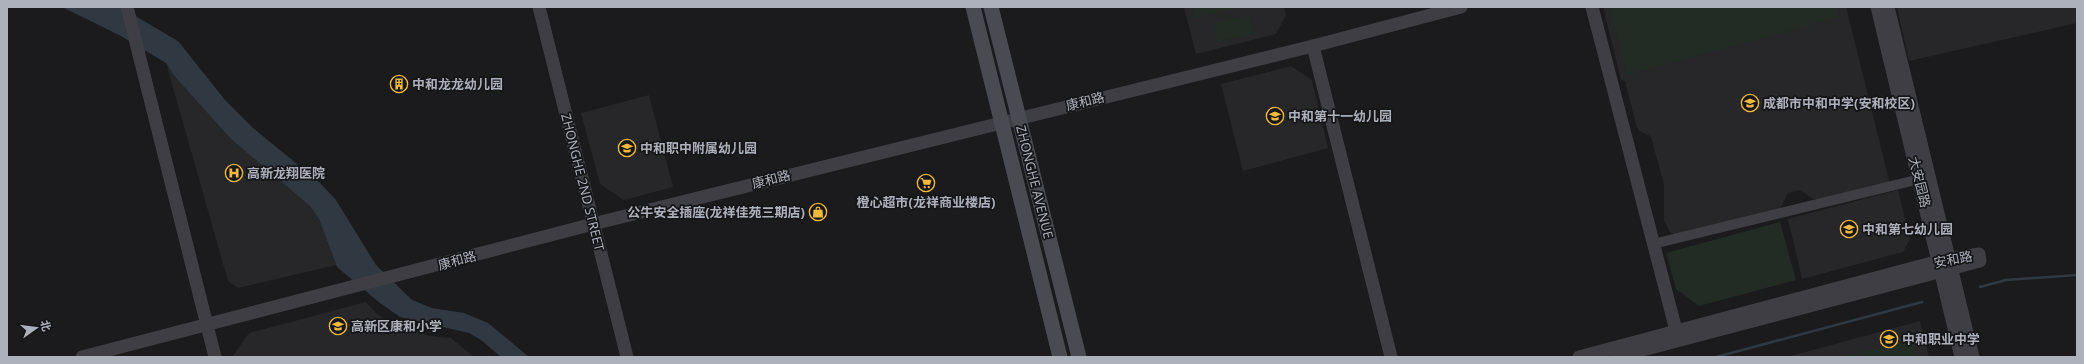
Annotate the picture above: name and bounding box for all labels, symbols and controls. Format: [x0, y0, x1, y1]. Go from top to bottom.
building icon: 中和龙龙幼儿园 [389, 74, 409, 94]
place label: 中和龙龙幼儿园 [412, 75, 503, 93]
street label: 康和路 [1064, 88, 1106, 114]
school or university icon: 成都市中和中学(安和校区) [1740, 93, 1760, 113]
place label: 成都市中和中学(安和校区) [1763, 94, 1915, 112]
school or university icon: 中和第十一幼儿园 [1265, 106, 1285, 126]
place label: 中和第十一幼儿园 [1288, 107, 1392, 125]
street label: ZHONGHE 2ND STREET [557, 111, 609, 253]
street label: ZHONGHE AVENUE [1012, 123, 1058, 241]
school or university icon: 中和职中附属幼儿园 [617, 138, 637, 158]
place label: 中和职中附属幼儿园 [640, 139, 757, 157]
street label: 大安园路 [1905, 155, 1935, 209]
hospital icon: 高新龙翔医院 [224, 163, 244, 183]
place label: 高新龙翔医院 [247, 164, 325, 182]
street label: 康和路 [750, 166, 792, 192]
supermarket icon: 橙心超市(龙祥商业楼店) [916, 173, 936, 193]
place label: 橙心超市(龙祥商业楼店) [857, 193, 995, 211]
shop icon: 公牛安全插座(龙祥佳苑三期店) [808, 202, 828, 222]
place label: 公牛安全插座(龙祥佳苑三期店) [627, 203, 805, 221]
school or university icon: 中和第七幼儿园 [1839, 219, 1859, 239]
place label: 中和第七幼儿园 [1862, 220, 1953, 238]
street label: 康和路 [436, 246, 478, 274]
street label: 安和路 [1932, 246, 1974, 272]
north arrow [16, 308, 56, 348]
school or university icon: 高新区康和小学 [328, 316, 348, 336]
place label: 高新区康和小学 [351, 317, 442, 335]
text: 北 [38, 318, 55, 333]
school or university icon: 中和职业中学 [1879, 329, 1899, 349]
place label: 中和职业中学 [1902, 330, 1980, 348]

